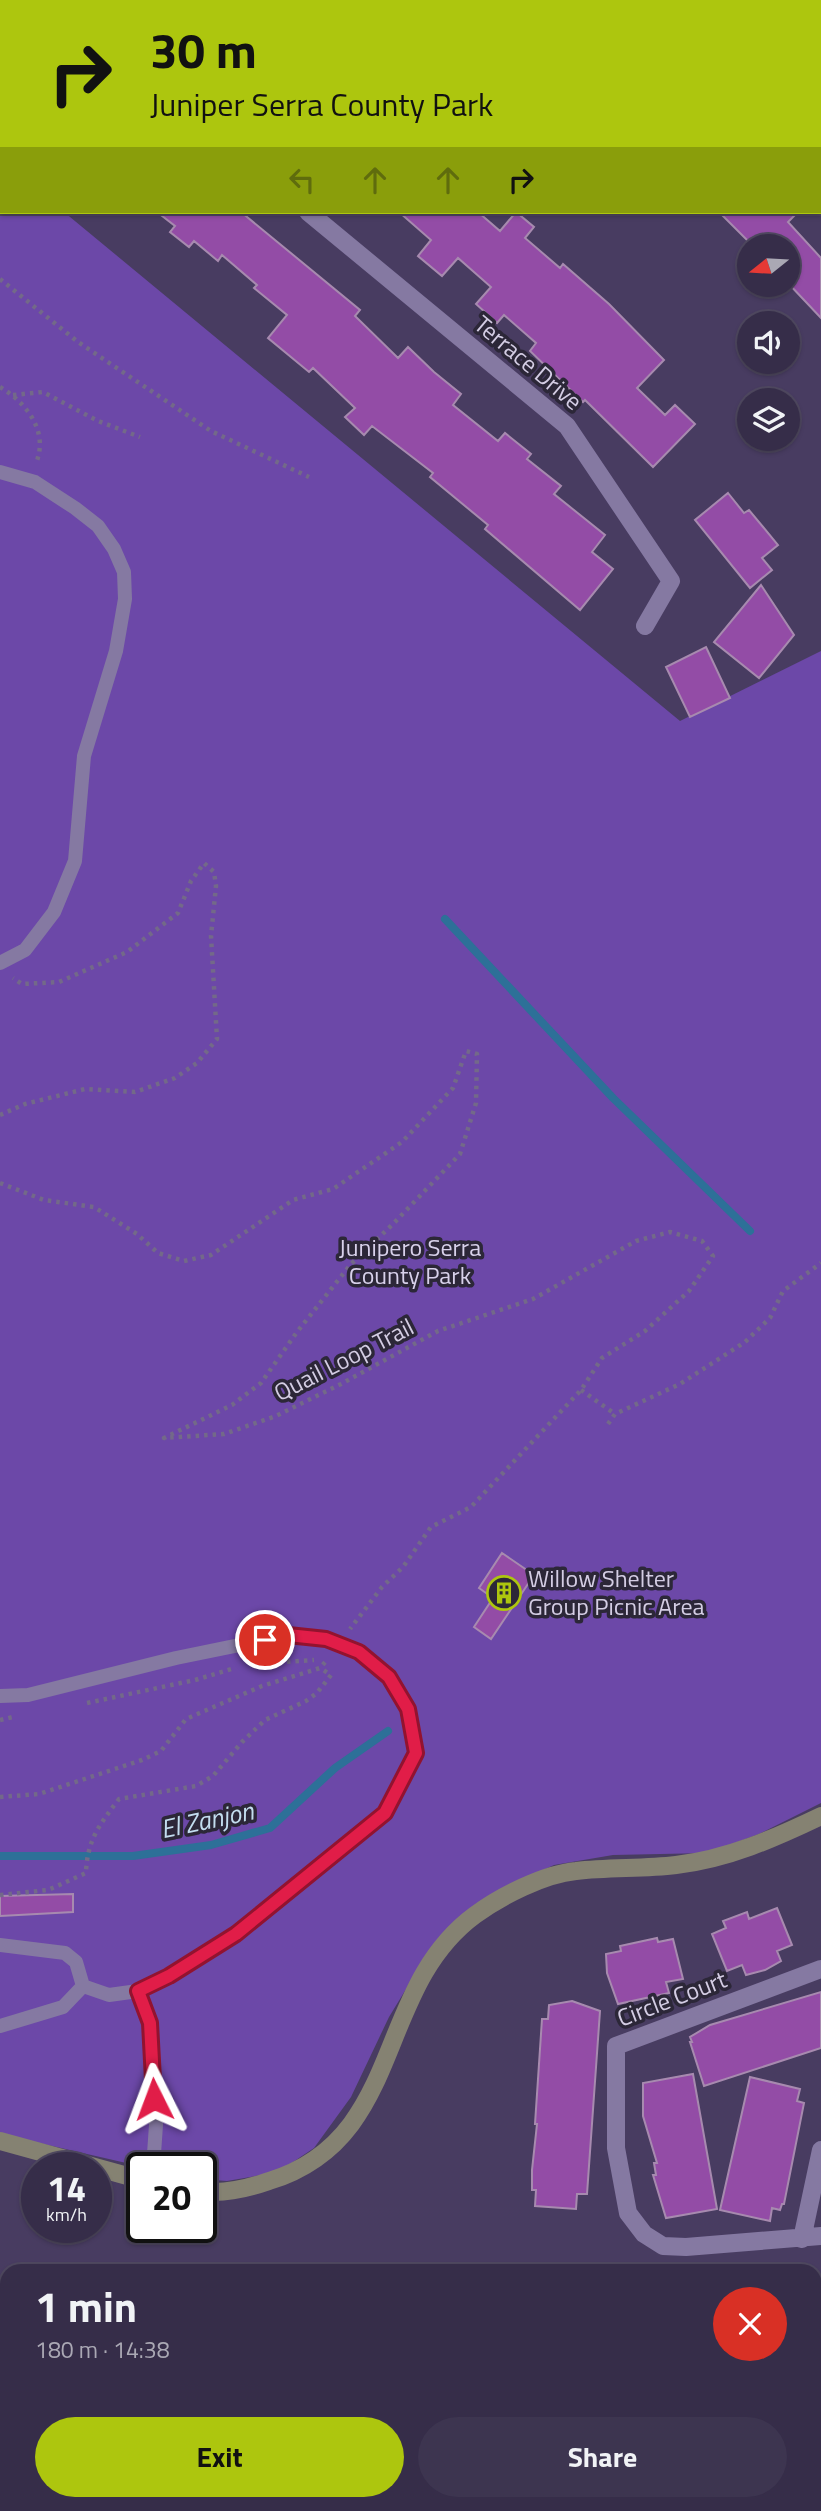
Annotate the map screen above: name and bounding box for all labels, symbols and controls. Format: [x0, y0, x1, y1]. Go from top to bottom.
text: 30 m [150, 12, 257, 87]
icon: right [35, 28, 126, 119]
text: Juniper Serra County Park [150, 80, 493, 128]
icon: left [283, 161, 321, 199]
icon: ahead [356, 161, 394, 199]
icon: ahead [429, 161, 467, 199]
icon: right [502, 161, 540, 199]
north arrow [737, 234, 800, 298]
map controls [737, 234, 800, 451]
street label: Terrace Drive [467, 306, 591, 418]
button: sound [737, 311, 800, 374]
button: layers [737, 388, 800, 451]
park label: Junipero Serra County Park [339, 1229, 481, 1293]
street label: Quail Loop Trail [267, 1308, 420, 1410]
place label: Willow Shelter Group Picnic Area [528, 1560, 705, 1624]
building icon: Willow Shelter Group Picnic Area [485, 1574, 523, 1612]
pin [235, 1610, 295, 1670]
icon: arrive [246, 1621, 284, 1659]
water label: El Zanjon [157, 1790, 258, 1848]
street label: Circle Court [612, 1960, 732, 2035]
position arrow [117, 2062, 191, 2136]
speed limit sign: 20 [126, 2152, 217, 2243]
text: 14 [47, 2161, 86, 2215]
text: km/h [46, 2201, 87, 2228]
text: 1 min [35, 2274, 137, 2338]
button: close [713, 2287, 787, 2361]
text: 180 m · 14:38 [35, 2332, 170, 2367]
button: Exit [35, 2417, 404, 2497]
button: Share [418, 2417, 787, 2497]

